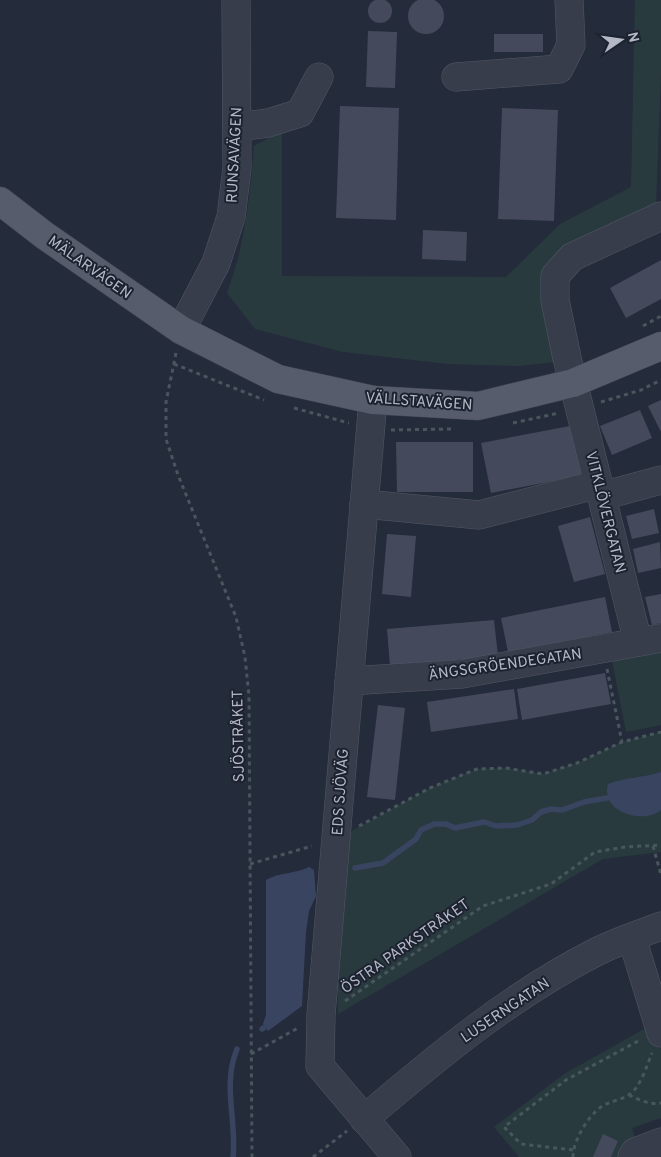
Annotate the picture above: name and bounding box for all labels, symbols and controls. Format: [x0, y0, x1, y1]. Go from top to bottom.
north arrow [596, 15, 646, 65]
text: N [623, 31, 642, 44]
street label: RUNSAVÄGEN [223, 107, 247, 203]
street label: MÄLARVÄGEN [44, 232, 135, 304]
street label: VÄLLSTAVÄGEN [365, 388, 473, 416]
street label: VITKLÖVERGATAN [580, 449, 630, 575]
street label: ÄNGSGRÖENDEGATAN [427, 644, 583, 686]
street label: SJÖSTRÅKET [228, 690, 250, 782]
street label: EDS SJÖVÄG [328, 748, 354, 836]
street label: ÖSTRA PARKSTRÅKET [337, 895, 474, 999]
street label: LUSERNGATAN [458, 975, 554, 1048]

